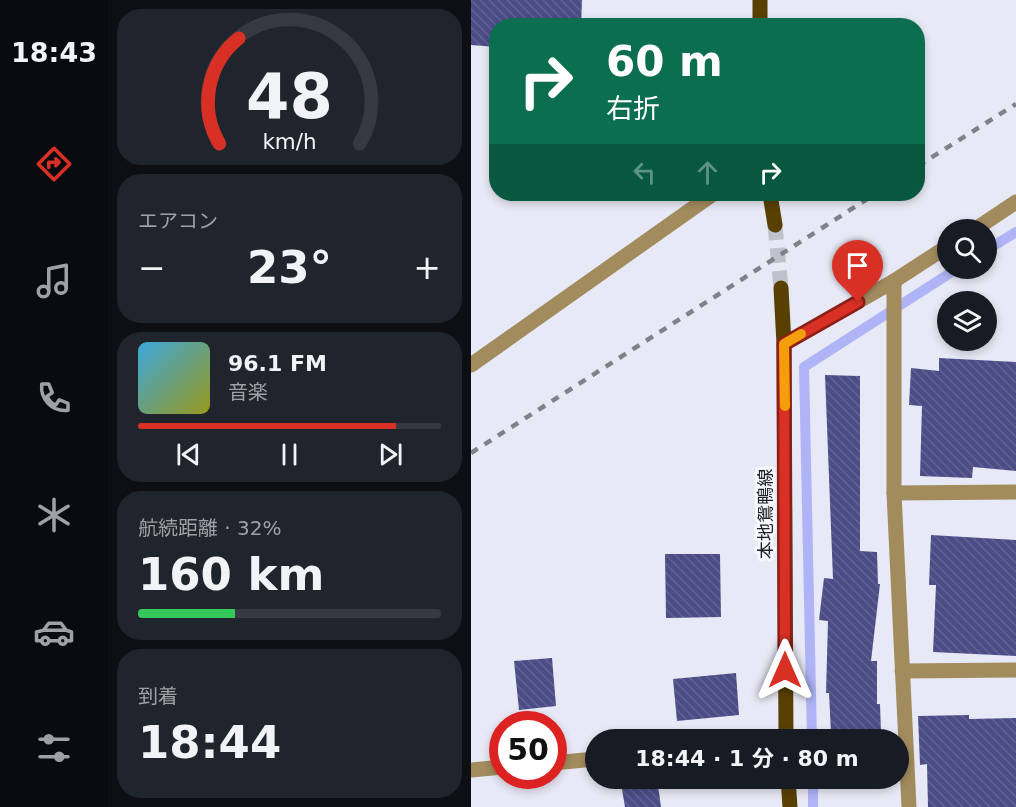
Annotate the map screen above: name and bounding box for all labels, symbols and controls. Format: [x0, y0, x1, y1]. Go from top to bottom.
text: 18:43 [11, 37, 97, 68]
text: 60 m [606, 37, 723, 86]
icon: right [507, 42, 585, 120]
text: 48 [246, 60, 333, 133]
text: 右折 [606, 93, 660, 124]
text: km/h [262, 129, 317, 154]
icon: directions [33, 143, 75, 185]
icon: left [628, 156, 661, 189]
icon: ahead [691, 156, 724, 189]
icon: right [754, 156, 787, 189]
text: エアコン [138, 209, 218, 233]
map controls [937, 219, 997, 351]
button: search [937, 219, 997, 279]
pin [832, 240, 883, 302]
text: 23° [247, 241, 332, 294]
text: − [138, 248, 166, 287]
text: + [413, 248, 441, 287]
icon: arrive [841, 249, 874, 282]
icon: music [33, 260, 75, 302]
button: layers [937, 291, 997, 351]
text: 96.1 FM [228, 351, 327, 376]
icon: phone [33, 377, 75, 419]
text: 音楽 [228, 380, 268, 404]
icon: previous [172, 438, 205, 471]
icon: pause [273, 438, 306, 471]
icon: next [374, 438, 407, 471]
street label: 本地鴛鴨線 [755, 469, 776, 559]
icon: climate [33, 494, 75, 536]
text: 航続距離 · 32% [138, 516, 282, 540]
text: 160 km [138, 548, 324, 601]
icon: car [33, 611, 75, 653]
position arrow [753, 638, 817, 702]
text: 到着 [138, 684, 178, 708]
speed limit sign: 50 [489, 711, 567, 789]
text: 18:44 [138, 716, 281, 769]
icon: filters [33, 727, 75, 769]
text: 18:44 · 1 分 · 80 m [635, 746, 859, 771]

